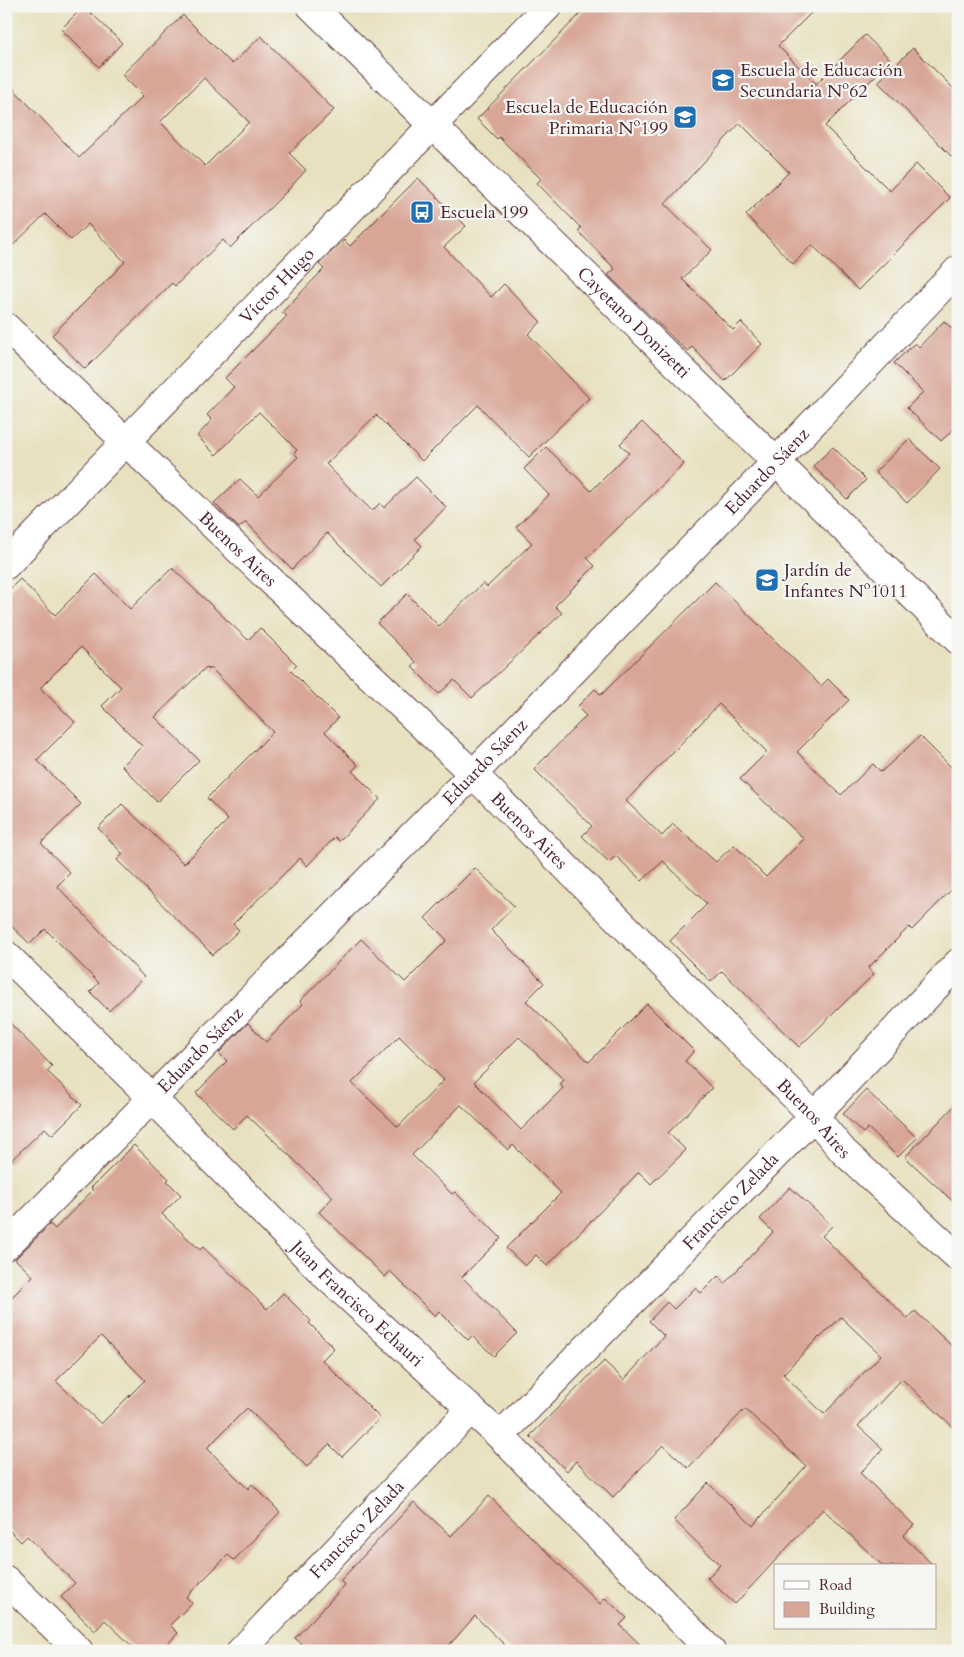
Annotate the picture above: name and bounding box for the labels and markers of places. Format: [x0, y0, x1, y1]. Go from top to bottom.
place label: Escuela de Educación Secundaria Nº62 [740, 58, 904, 104]
school or university icon: Escuela de Educación Secundaria Nº62 [710, 67, 736, 93]
place label: Escuela de Educación Primaria Nº199 [505, 95, 669, 141]
school or university icon: Escuela de Educación Primaria Nº199 [672, 104, 698, 130]
bus stop icon: Escuela 199 [409, 199, 435, 225]
place label: Escuela 199 [440, 200, 528, 225]
place label: Jardín de Infantes Nº1011 [781, 558, 908, 604]
school or university icon: Jardín de Infantes Nº1011 [754, 567, 780, 593]

